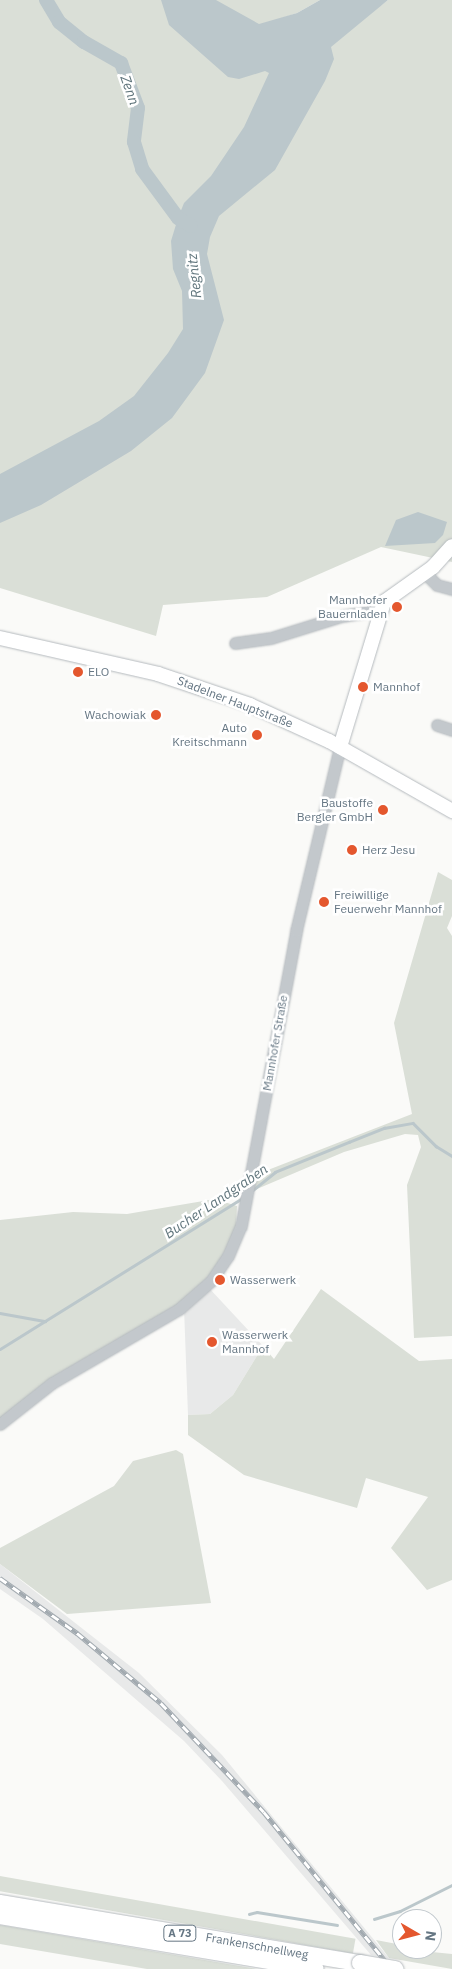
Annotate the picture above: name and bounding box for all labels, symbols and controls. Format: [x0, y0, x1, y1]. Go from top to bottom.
water label: Zenn [117, 73, 143, 107]
water label: Regnitz [183, 253, 205, 299]
place label: Mannhofer Bauernladen [318, 593, 387, 621]
marker: Mannhofer Bauernladen [391, 601, 403, 613]
place label: ELO [88, 665, 109, 679]
marker: ELO [72, 666, 84, 678]
street label: Stadelner Hauptstraße [175, 673, 295, 731]
place label: Mannhof [373, 680, 420, 694]
marker: Mannhof [357, 681, 369, 693]
place label: Wachowiak [85, 708, 146, 722]
marker: Wachowiak [150, 709, 162, 721]
place label: Auto Kreitschmann [172, 721, 247, 749]
marker: Auto Kreitschmann [251, 729, 263, 741]
place label: Baustoffe Bergler GmbH [297, 796, 373, 824]
marker: Baustoffe Bergler GmbH [377, 804, 389, 816]
place label: Herz Jesu [362, 843, 415, 857]
marker: Herz Jesu [346, 844, 358, 856]
place label: Freiwillige Feuerwehr Mannhof [334, 888, 442, 916]
marker: Freiwillige Feuerwehr Mannhof [318, 896, 330, 908]
street label: Mannhofer Straße [259, 994, 291, 1092]
water label: Bucher Landgraben [161, 1160, 271, 1242]
place label: Wasserwerk [230, 1273, 296, 1287]
marker: Wasserwerk [214, 1274, 226, 1286]
place label: Wasserwerk Mannhof [222, 1328, 288, 1356]
marker: Wasserwerk Mannhof [206, 1336, 218, 1348]
north arrow [392, 1909, 442, 1959]
road number: A 73 [162, 1925, 198, 1942]
street label: Frankenschnellweg [204, 1930, 310, 1962]
text: N [421, 1930, 440, 1942]

